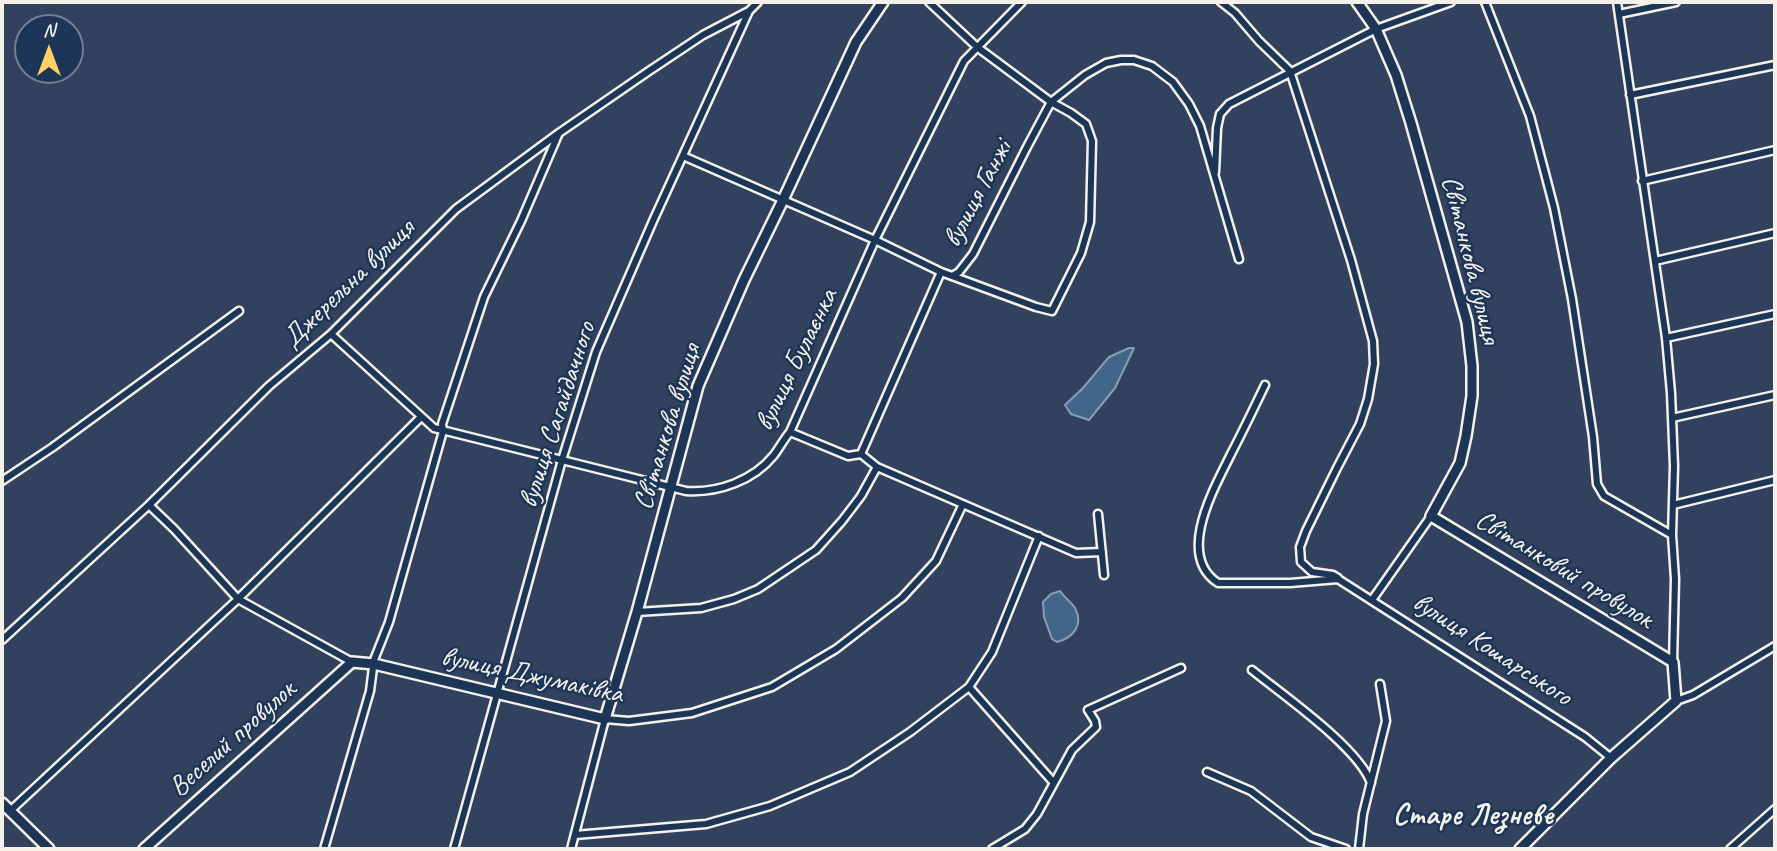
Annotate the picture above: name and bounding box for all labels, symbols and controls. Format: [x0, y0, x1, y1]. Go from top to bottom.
north arrow [14, 14, 84, 84]
text: N [43, 18, 55, 42]
street label: вулиця Ганжі [936, 135, 1020, 253]
street label: Світанкова вулиця [1433, 173, 1507, 347]
street label: Джерельна вулиця [276, 213, 422, 355]
street label: вулиця Булаєнка [748, 283, 846, 437]
street label: вулиця Сагайдачного [512, 318, 604, 512]
street label: Світанкова вулиця [627, 340, 709, 514]
street label: Світанковий провулок [1469, 504, 1659, 636]
street label: вулиця Кошарського [1406, 586, 1578, 714]
street label: вулиця Джумаківка [438, 640, 626, 712]
street label: Веселий провулок [163, 674, 303, 804]
district label: Старе Лезневе [1393, 798, 1553, 834]

